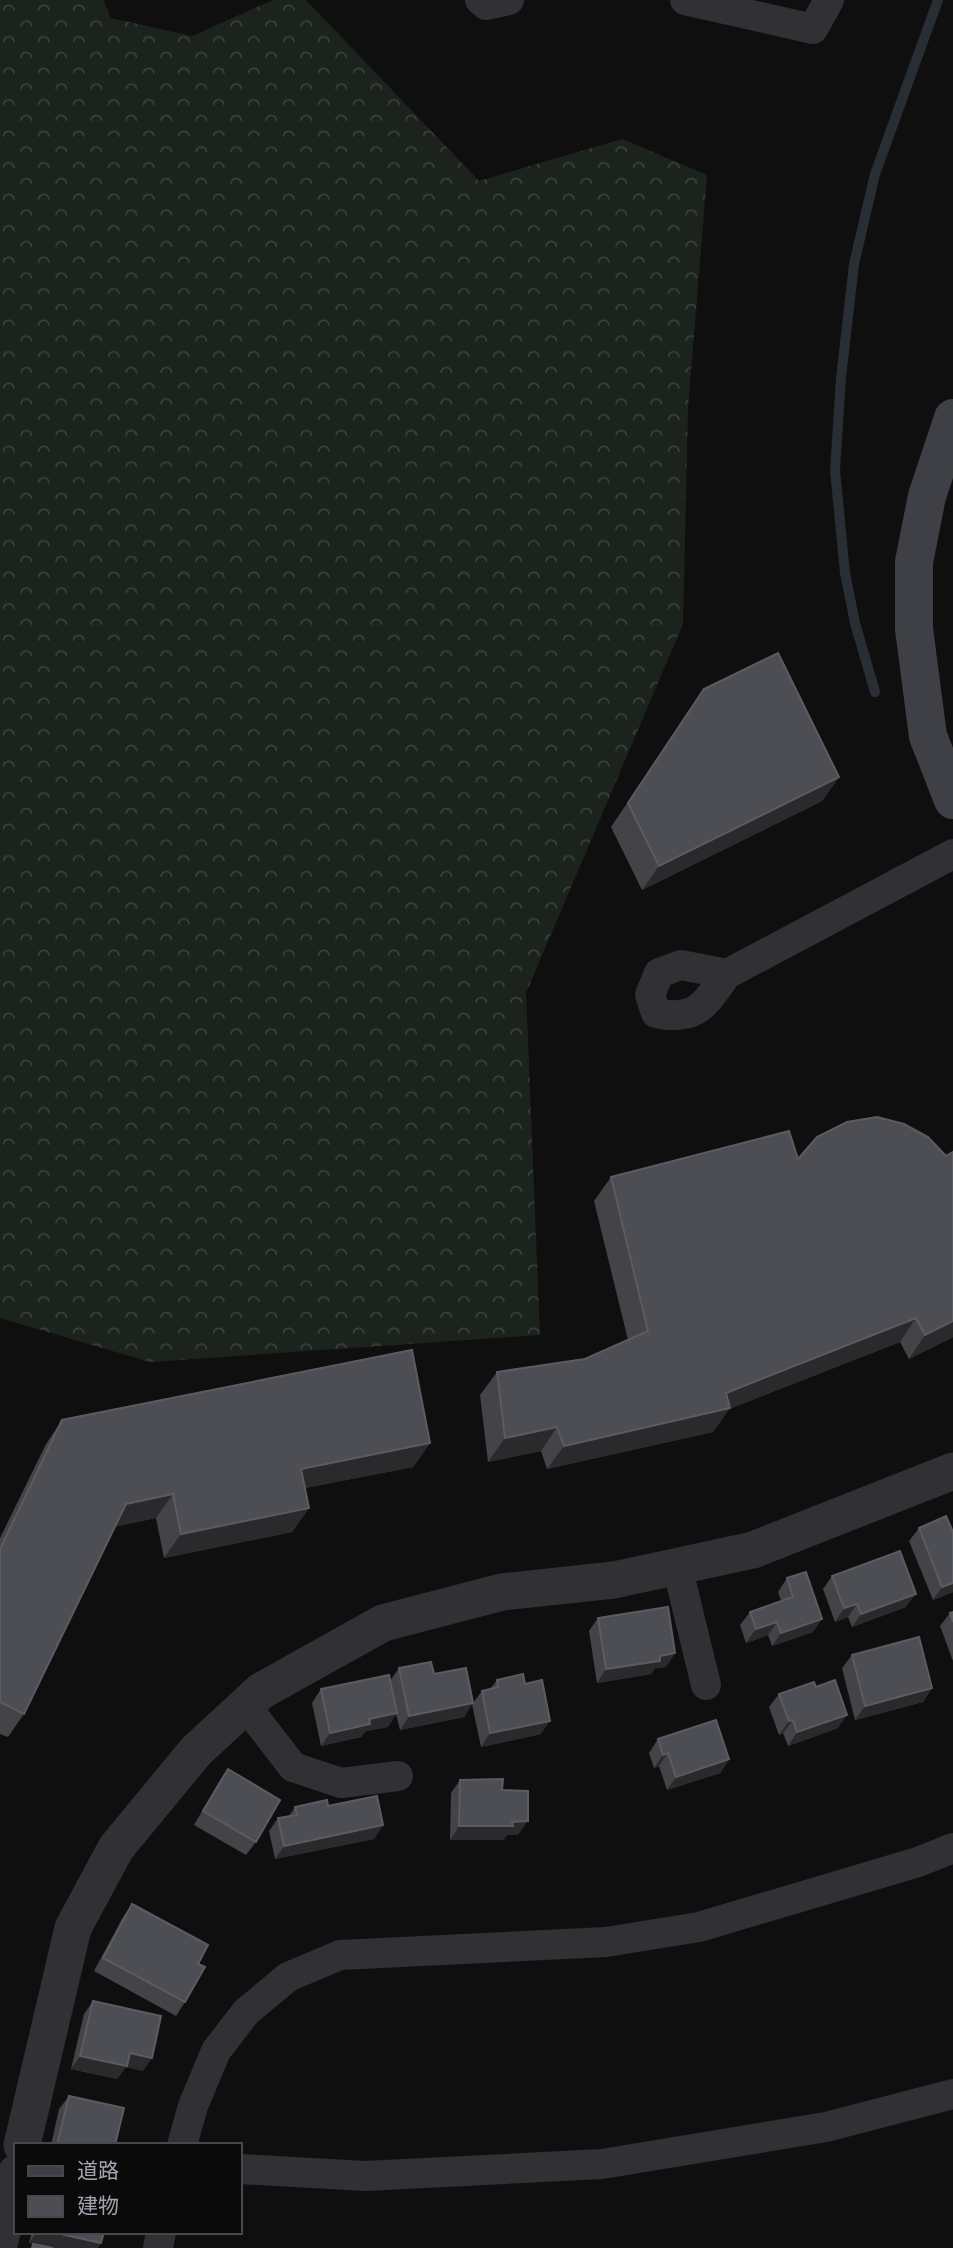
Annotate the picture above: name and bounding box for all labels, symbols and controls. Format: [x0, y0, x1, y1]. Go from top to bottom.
legend [14, 2143, 242, 2234]
text: 道路 [77, 2157, 119, 2183]
text: 建物 [77, 2192, 119, 2218]

